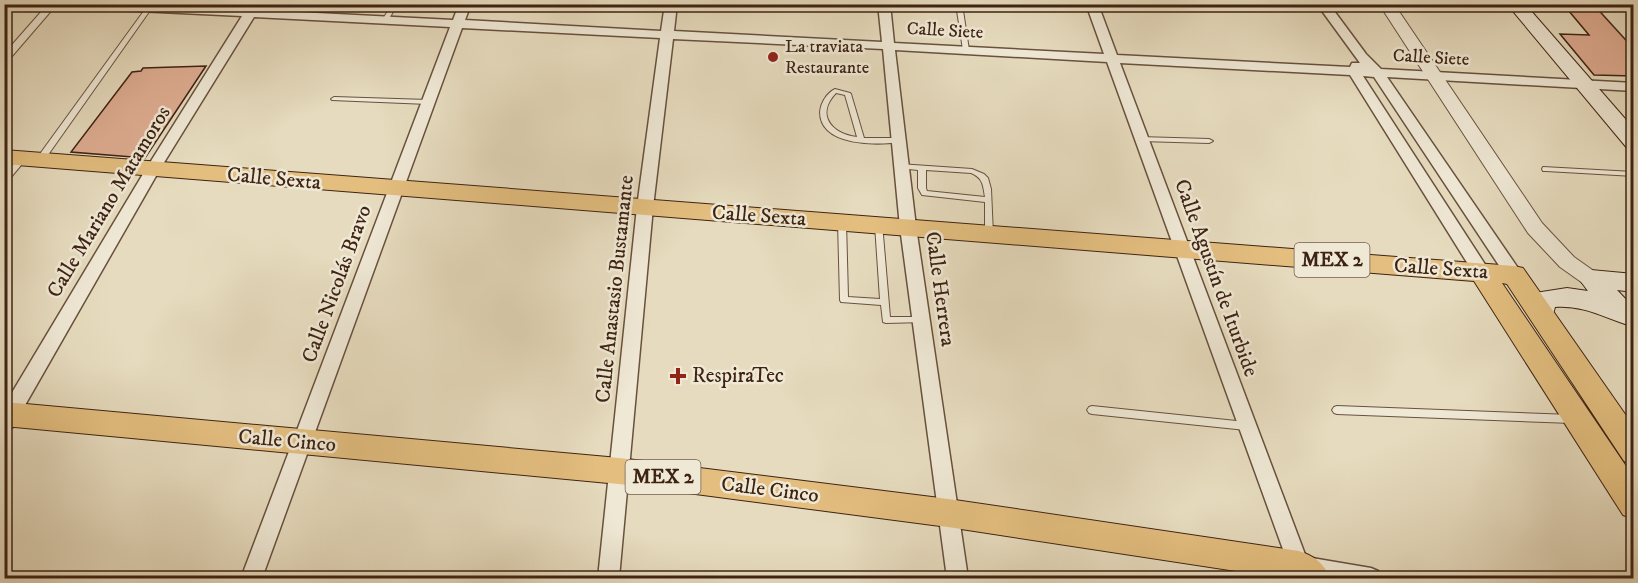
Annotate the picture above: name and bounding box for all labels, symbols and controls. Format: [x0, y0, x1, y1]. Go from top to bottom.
street label: Calle Siete [906, 18, 984, 44]
place label: La traviata Restaurante [785, 36, 869, 79]
street label: Calle Siete [1392, 45, 1470, 71]
marker: La traviata Restaurante [766, 50, 780, 64]
street label: Calle Mariano Matamoros [41, 101, 177, 303]
street label: Calle Sexta [226, 162, 322, 196]
street label: Calle Anastasio Bustamante [590, 174, 640, 404]
street label: Calle Agustín de Iturbide [1168, 176, 1264, 380]
street label: Calle Sexta [711, 200, 807, 232]
street label: Calle Nicolás Bravo [296, 202, 378, 366]
street label: Calle Herrera [919, 230, 961, 348]
road number: MEX 2 [1294, 243, 1370, 277]
street label: Calle Sexta [1393, 253, 1489, 285]
place label: RespiraTec [692, 363, 784, 389]
marker: RespiraTec [669, 367, 687, 385]
street label: Calle Cinco [237, 424, 337, 458]
road number: MEX 2 [626, 460, 700, 494]
street label: Calle Cinco [720, 471, 820, 509]

